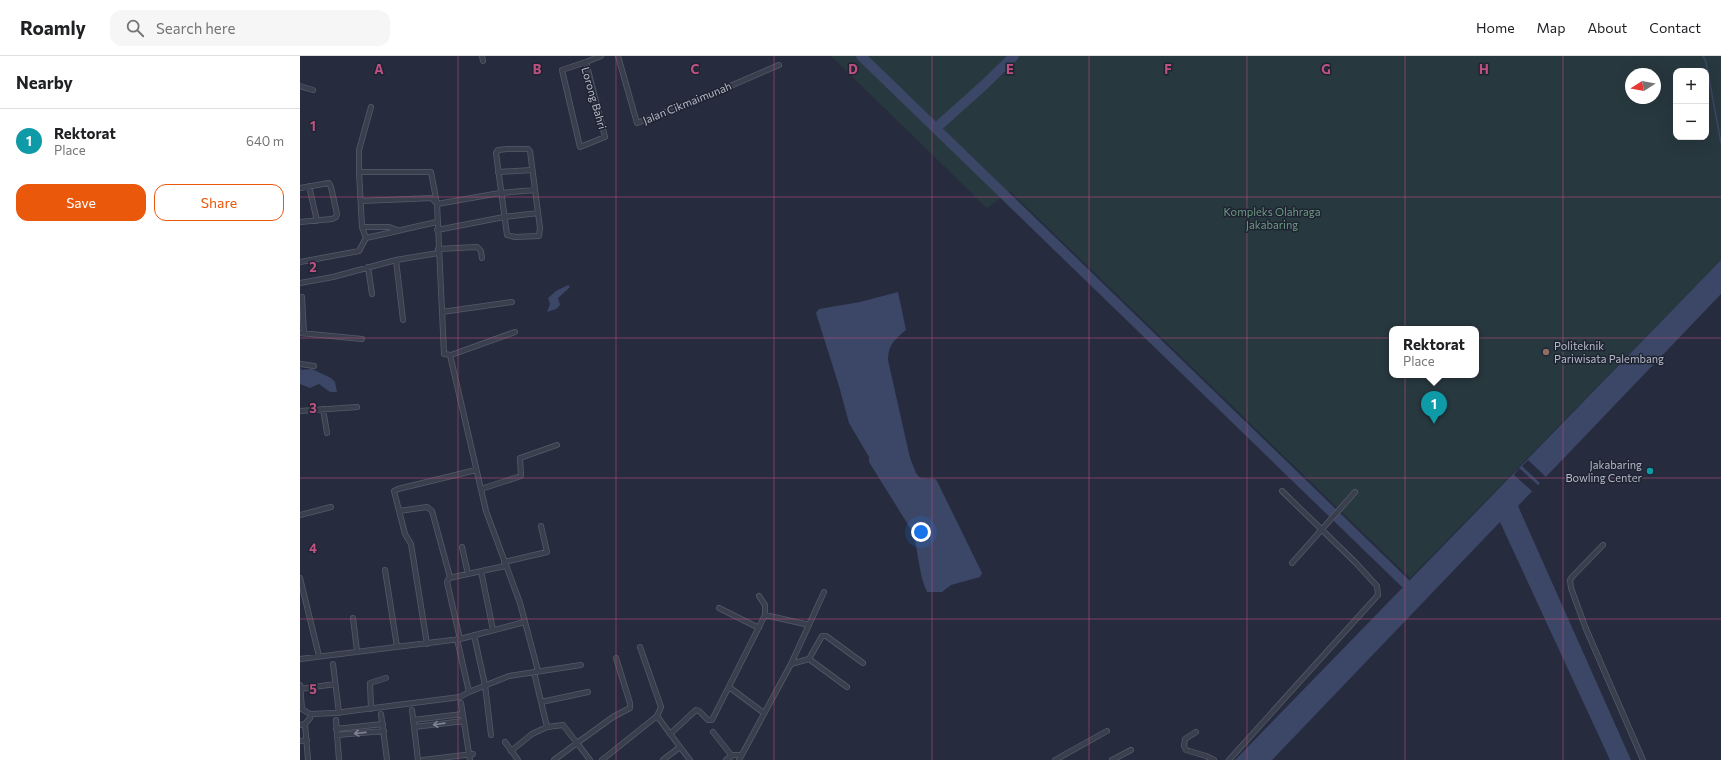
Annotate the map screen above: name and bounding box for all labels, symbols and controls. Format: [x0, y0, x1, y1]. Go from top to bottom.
search box [110, 10, 390, 46]
text: Roamly [20, 16, 86, 39]
icon: search [124, 17, 146, 39]
text: Search here [156, 19, 235, 37]
text: Home [1476, 19, 1515, 36]
text: Map [1537, 19, 1565, 36]
text: About [1587, 19, 1627, 36]
text: Contact [1649, 19, 1701, 36]
text: A [374, 61, 384, 77]
text: B [533, 61, 542, 77]
text: C [691, 61, 700, 77]
text: D [848, 61, 858, 77]
text: E [1006, 61, 1014, 77]
text: F [1164, 61, 1172, 77]
text: G [1321, 61, 1331, 77]
text: H [1479, 61, 1489, 77]
street label: Lorong Bahri [579, 65, 610, 131]
north arrow [1625, 68, 1661, 104]
map controls [1673, 68, 1709, 140]
button: + [1673, 68, 1709, 104]
text: Nearby [16, 72, 73, 93]
street label: Jalan Cikmaimunah [641, 79, 733, 127]
button: − [1673, 104, 1709, 140]
text: 1 [310, 118, 316, 134]
text: Rektorat [54, 124, 116, 142]
text: 1 [26, 133, 32, 149]
text: 640 m [246, 133, 284, 149]
text: Place [54, 142, 86, 158]
button: Save [16, 184, 146, 221]
button: Share [154, 184, 284, 221]
park label: Kompleks Olahraga Jakabaring [1224, 205, 1320, 232]
text: 2 [309, 259, 317, 275]
popup [1389, 326, 1479, 378]
text: Rektorat [1403, 335, 1465, 353]
place label: Politeknik Pariwisata Palembang [1554, 339, 1664, 365]
marker: Politeknik Pariwisata Palembang [1541, 347, 1551, 357]
text: Place [1403, 353, 1435, 369]
pin: 1 [1421, 391, 1447, 424]
text: 3 [309, 400, 317, 416]
place label: Jakabaring Bowling Center [1565, 458, 1643, 484]
marker: Jakabaring Bowling Center [1645, 466, 1655, 476]
your location [911, 522, 931, 542]
text: 4 [309, 540, 317, 556]
text: 5 [309, 681, 317, 697]
one-way arrow [433, 720, 446, 728]
one-way arrow [354, 729, 367, 736]

